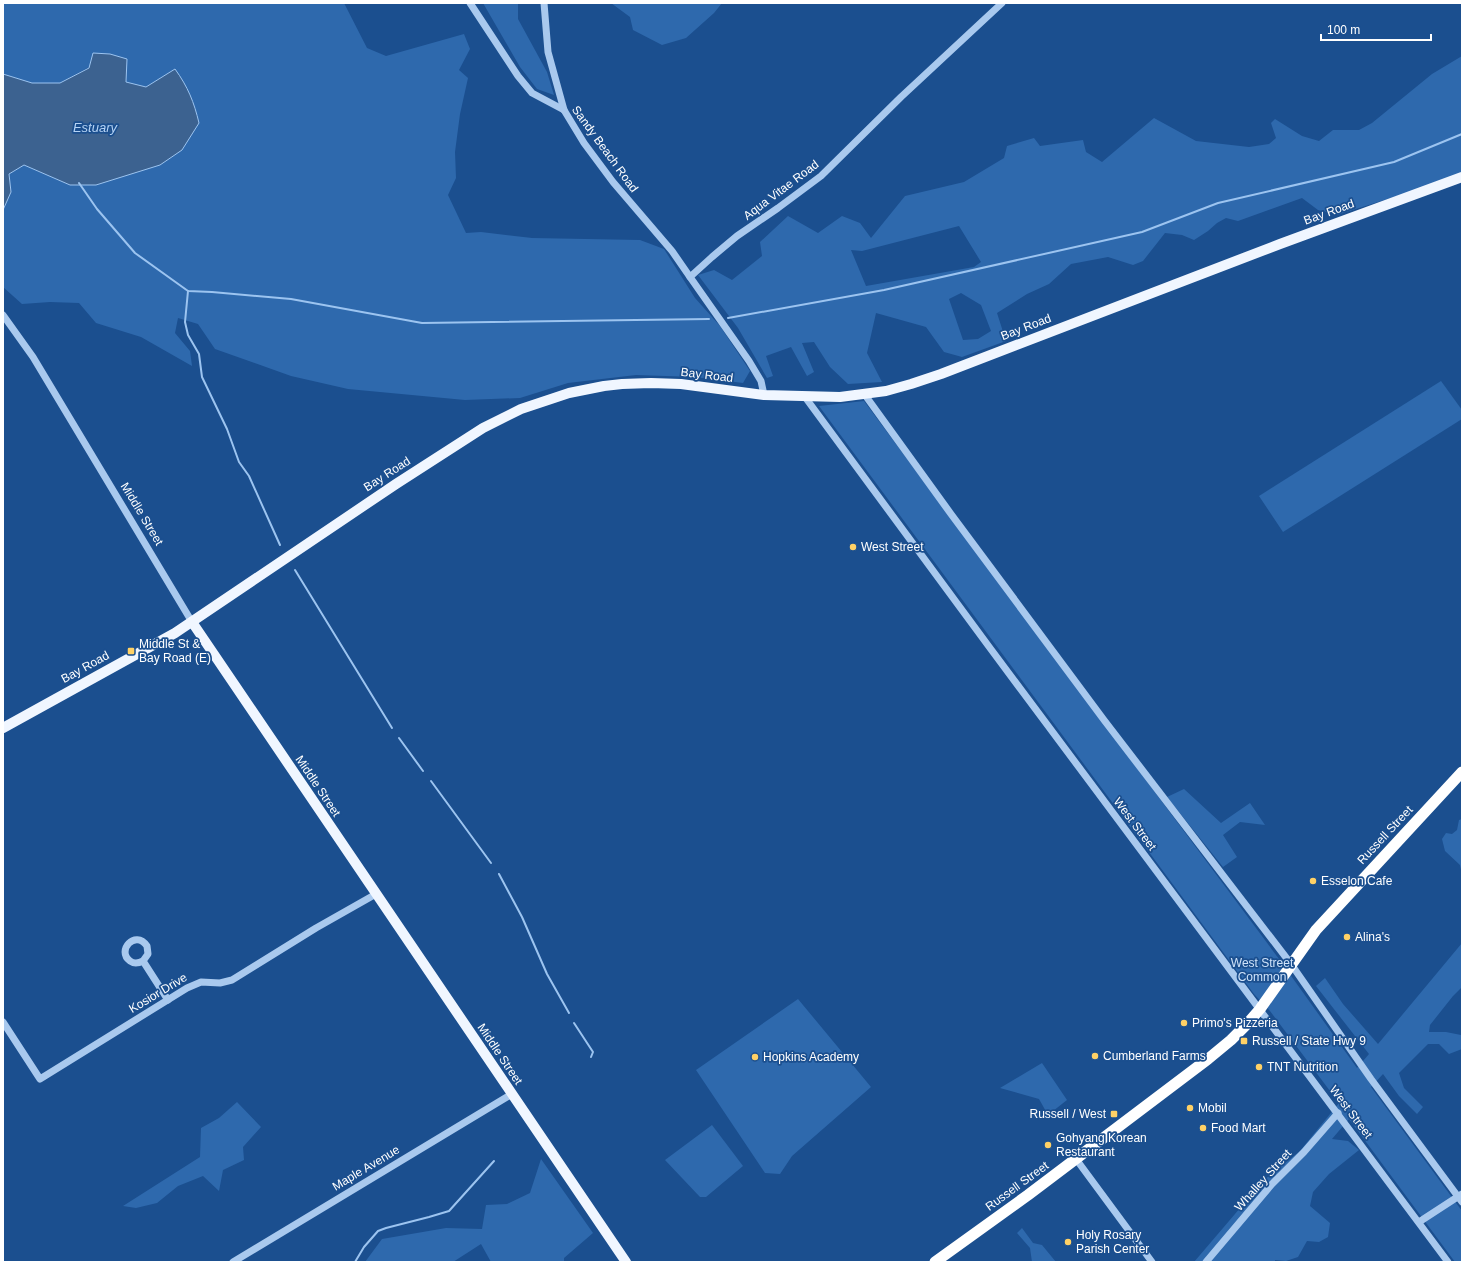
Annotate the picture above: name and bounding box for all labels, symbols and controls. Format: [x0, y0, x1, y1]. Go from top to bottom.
scale bar [1321, 16, 1431, 42]
text: 100 m [1327, 23, 1360, 37]
street label: Sandy Beach Road [569, 103, 641, 195]
water label: Estuary [73, 120, 119, 135]
street label: Aqua Vitae Road [741, 157, 821, 223]
street label: Bay Road [1302, 196, 1356, 228]
street label: Bay Road [999, 311, 1053, 343]
street label: Bay Road [680, 365, 734, 385]
street label: Bay Road [361, 454, 413, 494]
street label: Middle Street [118, 480, 167, 548]
place label: West Street [861, 540, 924, 554]
marker: West Street [848, 542, 858, 552]
place label: Middle St & Bay Road (E) [139, 637, 211, 665]
marker: Middle St & Bay Road (E) [126, 646, 136, 656]
street label: Bay Road [59, 648, 111, 686]
street label: Middle Street [292, 753, 344, 820]
street label: West Street [1111, 795, 1160, 854]
street label: Russell Street [1354, 802, 1416, 867]
place label: Esselon Cafe [1321, 874, 1393, 888]
marker: Esselon Cafe [1308, 876, 1318, 886]
place label: Alina's [1355, 930, 1390, 944]
marker: Alina's [1342, 932, 1352, 942]
park label: West Street Common [1231, 956, 1294, 984]
street label: Kosior Drive [126, 970, 190, 1016]
place label: Primo's Pizzeria [1192, 1016, 1278, 1030]
marker: Primo's Pizzeria [1179, 1018, 1189, 1028]
street label: Middle Street [474, 1021, 526, 1088]
place label: Russell / State Hwy 9 [1252, 1034, 1366, 1048]
marker: Russell / State Hwy 9 [1239, 1036, 1249, 1046]
place label: Cumberland Farms [1103, 1049, 1206, 1063]
place label: Hopkins Academy [763, 1050, 859, 1064]
marker: Cumberland Farms [1090, 1051, 1100, 1061]
marker: Hopkins Academy [750, 1052, 760, 1062]
place label: TNT Nutrition [1267, 1060, 1338, 1074]
marker: TNT Nutrition [1254, 1062, 1264, 1072]
street label: West Street [1327, 1083, 1376, 1142]
place label: Mobil [1198, 1101, 1227, 1115]
marker: Mobil [1185, 1103, 1195, 1113]
place label: Russell / West [1030, 1107, 1107, 1121]
marker: Russell / West [1109, 1109, 1119, 1119]
place label: Food Mart [1211, 1121, 1266, 1135]
marker: Food Mart [1198, 1123, 1208, 1133]
place label: Gohyang Korean Restaurant [1056, 1131, 1147, 1159]
marker: Gohyang Korean Restaurant [1043, 1140, 1053, 1150]
street label: Maple Avenue [330, 1142, 402, 1194]
street label: Whalley Street [1232, 1146, 1295, 1214]
street label: Russell Street [983, 1158, 1052, 1214]
place label: Holy Rosary Parish Center [1076, 1228, 1149, 1256]
marker: Holy Rosary Parish Center [1063, 1237, 1073, 1247]

